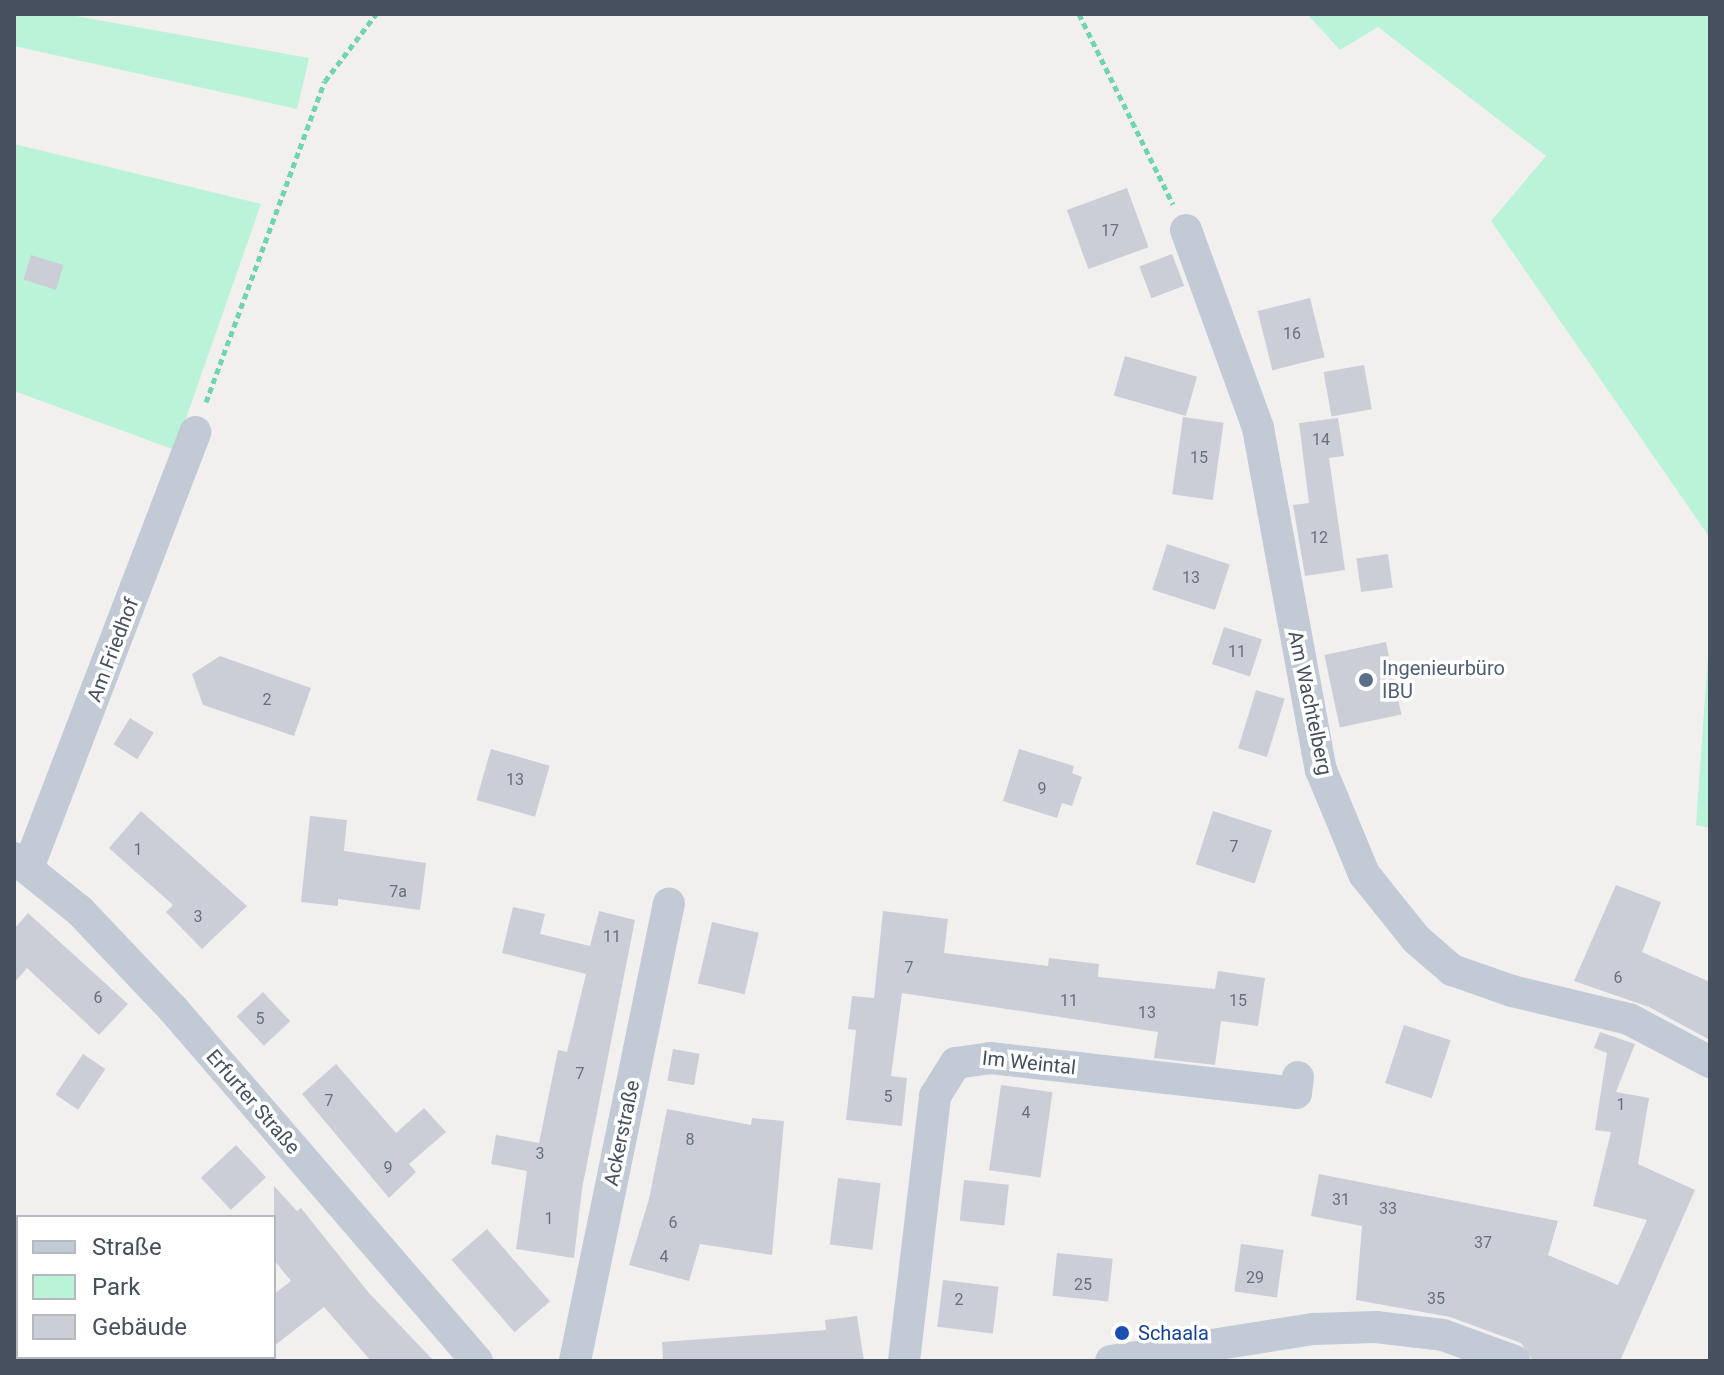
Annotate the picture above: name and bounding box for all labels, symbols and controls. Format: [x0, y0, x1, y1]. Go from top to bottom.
house number: 17 [1101, 221, 1119, 241]
house number: 16 [1283, 324, 1301, 344]
house number: 14 [1312, 430, 1330, 450]
house number: 15 [1190, 448, 1208, 468]
house number: 12 [1310, 528, 1328, 548]
house number: 13 [1182, 568, 1200, 588]
street label: Am Friedhof [82, 595, 144, 705]
street label: Am Wachtelberg [1283, 629, 1337, 777]
house number: 11 [1228, 642, 1246, 662]
place label: Ingenieurbüro IBU [1382, 656, 1505, 703]
marker: Ingenieurbüro IBU [1357, 671, 1375, 689]
house number: 2 [263, 690, 271, 710]
house number: 13 [506, 770, 524, 790]
house number: 9 [1038, 779, 1046, 799]
house number: 7 [1230, 837, 1238, 857]
house number: 1 [134, 840, 142, 860]
house number: 7a [389, 882, 407, 902]
house number: 3 [194, 907, 202, 927]
house number: 11 [603, 927, 621, 947]
house number: 7 [905, 958, 913, 978]
house number: 6 [1614, 968, 1622, 988]
house number: 6 [94, 988, 102, 1008]
house number: 11 [1060, 991, 1078, 1011]
house number: 15 [1229, 991, 1247, 1011]
house number: 13 [1138, 1003, 1156, 1023]
house number: 5 [256, 1009, 264, 1029]
street label: Erfurter Straße [201, 1045, 305, 1159]
street label: Im Weintal [981, 1046, 1077, 1080]
house number: 7 [576, 1064, 584, 1084]
street label: Ackerstraße [599, 1078, 645, 1188]
house number: 5 [884, 1087, 892, 1107]
house number: 7 [325, 1091, 333, 1111]
house number: 1 [1617, 1095, 1625, 1115]
house number: 4 [1022, 1103, 1030, 1123]
house number: 8 [686, 1130, 694, 1150]
house number: 3 [536, 1144, 544, 1164]
house number: 9 [384, 1158, 392, 1178]
house number: 31 [1332, 1190, 1350, 1210]
house number: 33 [1379, 1199, 1397, 1219]
house number: 1 [545, 1209, 553, 1229]
house number: 6 [669, 1213, 677, 1233]
legend [16, 1215, 276, 1359]
text: Straße [92, 1233, 162, 1261]
house number: 37 [1474, 1233, 1492, 1253]
house number: 4 [660, 1247, 668, 1267]
house number: 29 [1246, 1268, 1264, 1288]
text: Park [92, 1273, 140, 1301]
house number: 25 [1074, 1275, 1092, 1295]
house number: 35 [1427, 1289, 1445, 1309]
house number: 2 [955, 1290, 963, 1310]
text: Gebäude [92, 1313, 187, 1341]
place label: Schaala [1138, 1321, 1209, 1345]
marker: Schaala [1113, 1324, 1131, 1342]

